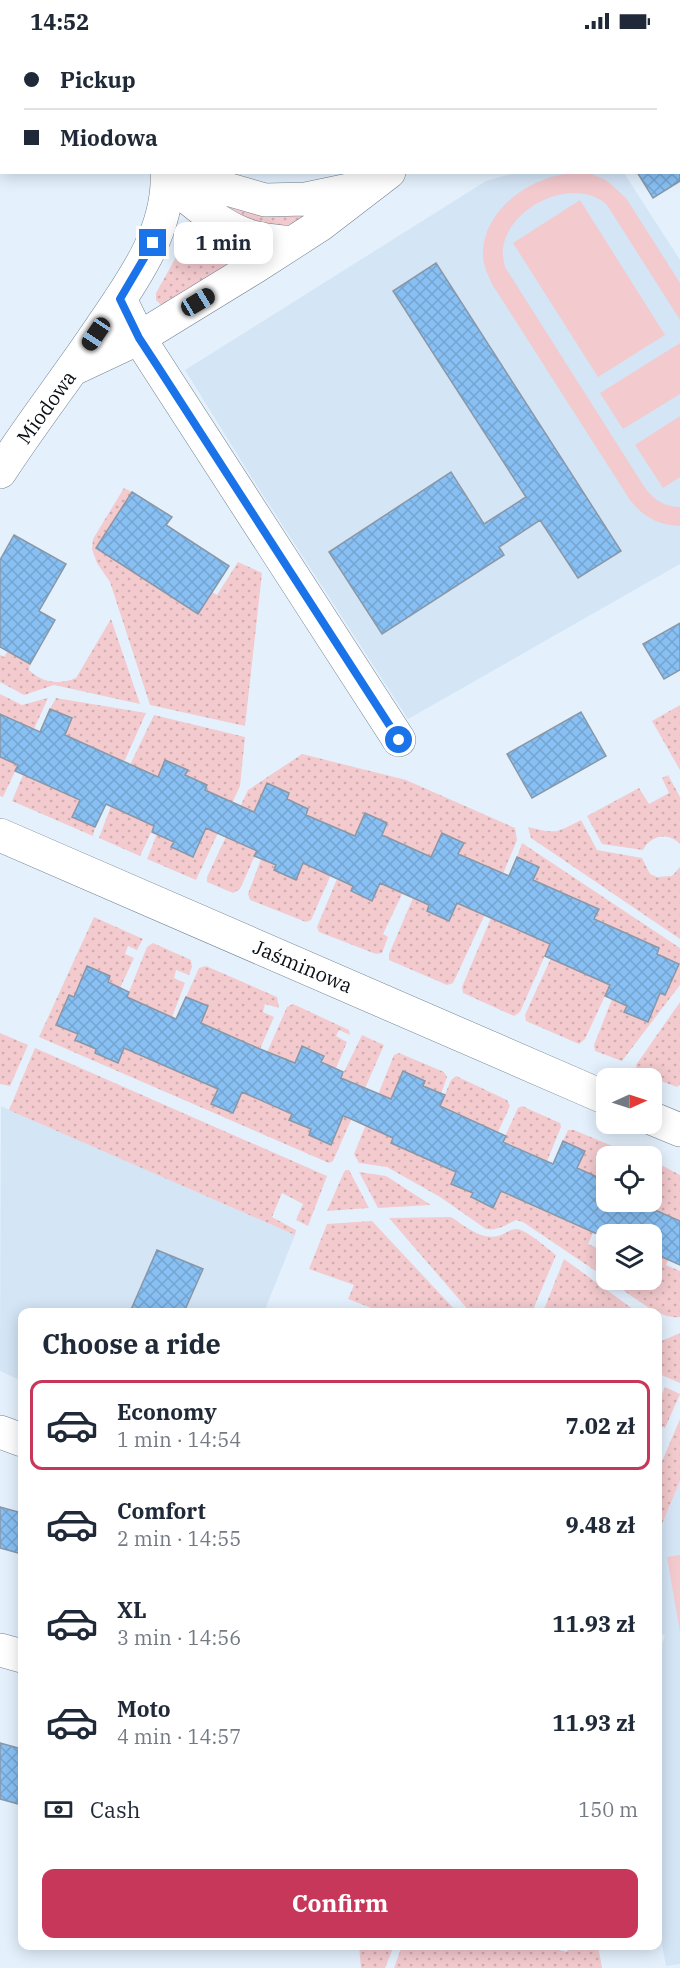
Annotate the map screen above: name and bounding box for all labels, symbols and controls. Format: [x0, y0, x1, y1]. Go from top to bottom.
text: 14:52 [30, 7, 89, 36]
text: Pickup [60, 65, 136, 94]
text: Miodowa [60, 123, 158, 152]
callout: 1 min [174, 222, 273, 264]
route end [139, 229, 166, 256]
text: 1 min [196, 229, 252, 256]
car [178, 285, 218, 319]
car [78, 314, 114, 354]
street label: Miodowa [10, 365, 82, 449]
route start [385, 726, 412, 753]
street label: Jaśminowa [249, 933, 357, 999]
north arrow [596, 1068, 662, 1134]
map controls [596, 1068, 662, 1290]
button: locate [596, 1146, 662, 1212]
button: layers [596, 1224, 662, 1290]
text: Choose a ride [42, 1326, 221, 1361]
text: Economy [117, 1397, 217, 1426]
icon: car [45, 1398, 99, 1452]
text: 7.02 zł [565, 1411, 635, 1440]
text: 1 min · 14:54 [117, 1426, 241, 1453]
text: Comfort [117, 1496, 206, 1525]
icon: car [45, 1497, 99, 1551]
text: 9.48 zł [565, 1510, 635, 1539]
text: 2 min · 14:55 [117, 1525, 241, 1552]
text: XL [117, 1595, 147, 1624]
icon: car [45, 1596, 99, 1650]
text: 11.93 zł [552, 1609, 635, 1638]
text: 3 min · 14:56 [117, 1624, 241, 1651]
text: Moto [117, 1694, 171, 1723]
icon: car [45, 1695, 99, 1749]
text: 11.93 zł [552, 1708, 635, 1737]
text: 4 min · 14:57 [117, 1723, 241, 1750]
icon: cash [42, 1793, 75, 1826]
text: Cash [90, 1795, 141, 1824]
text: 150 m [578, 1796, 638, 1823]
button: Confirm [42, 1869, 638, 1938]

